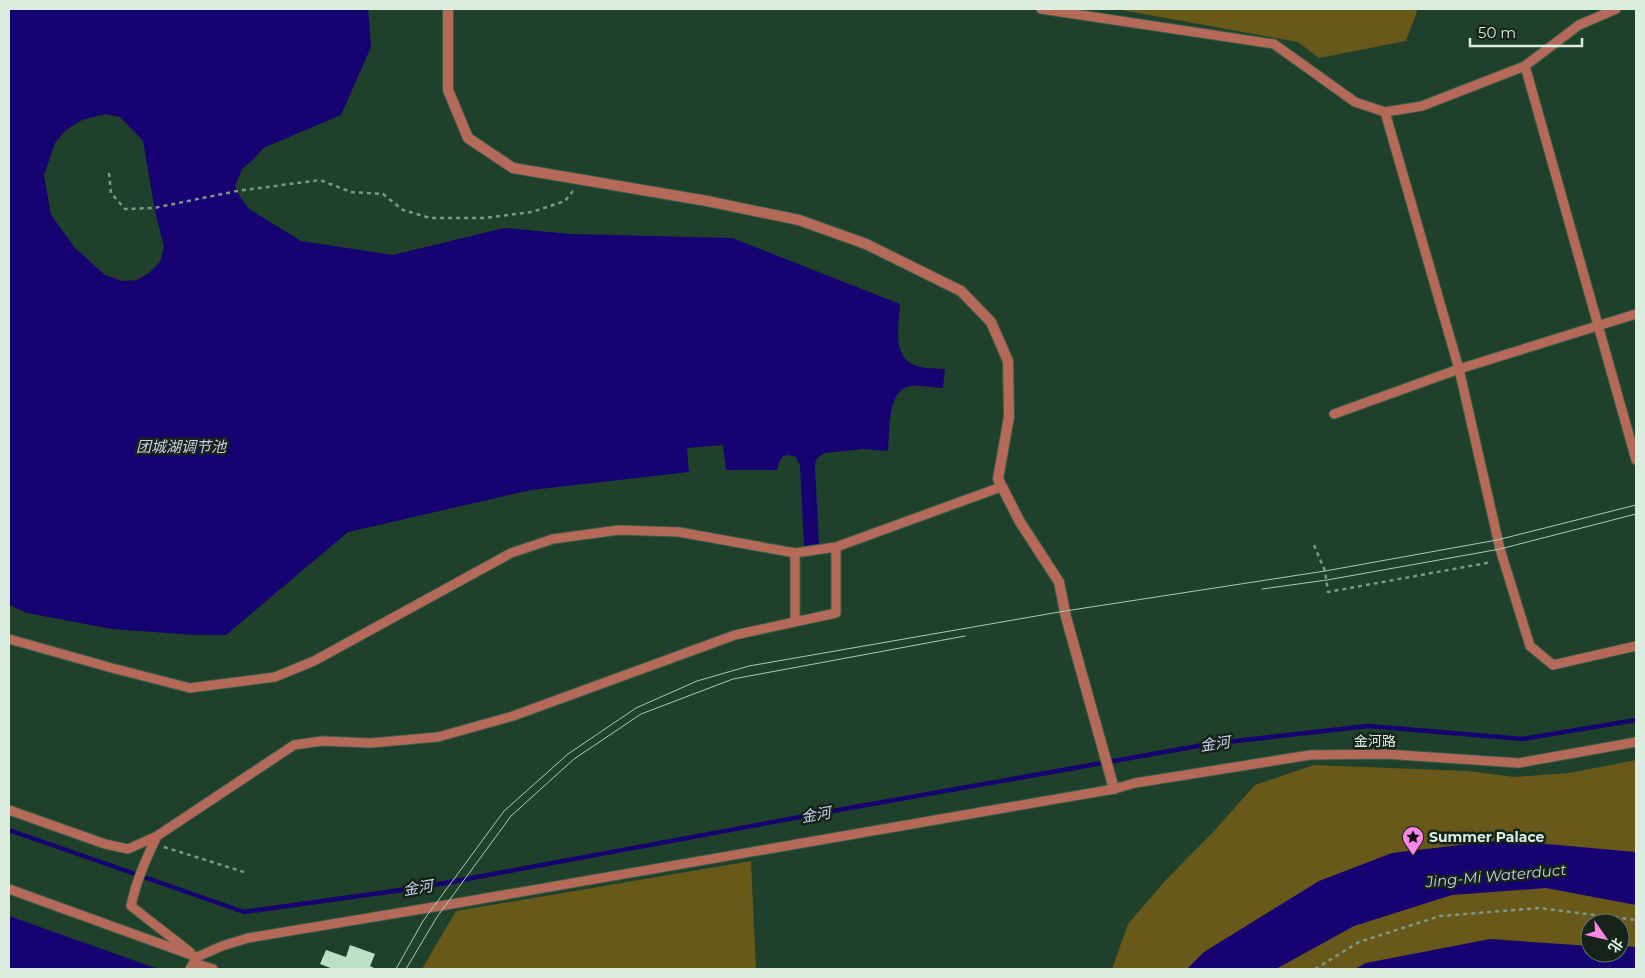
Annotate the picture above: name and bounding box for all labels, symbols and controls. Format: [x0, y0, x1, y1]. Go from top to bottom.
scale bar [1470, 15, 1582, 47]
text: 50 m [1478, 23, 1516, 42]
water label: 团城湖调节池 [136, 437, 228, 456]
water label: 金河 [1199, 732, 1234, 755]
street label: 金河路 [1354, 732, 1396, 750]
water label: 金河 [799, 802, 835, 826]
place icon: Summer Palace [1401, 825, 1425, 856]
place label: Summer Palace [1429, 828, 1545, 846]
water label: Jing-Mi Waterduct [1424, 860, 1567, 891]
water label: 金河 [402, 875, 437, 899]
north arrow [1580, 913, 1630, 963]
text: 北 [1604, 934, 1627, 956]

